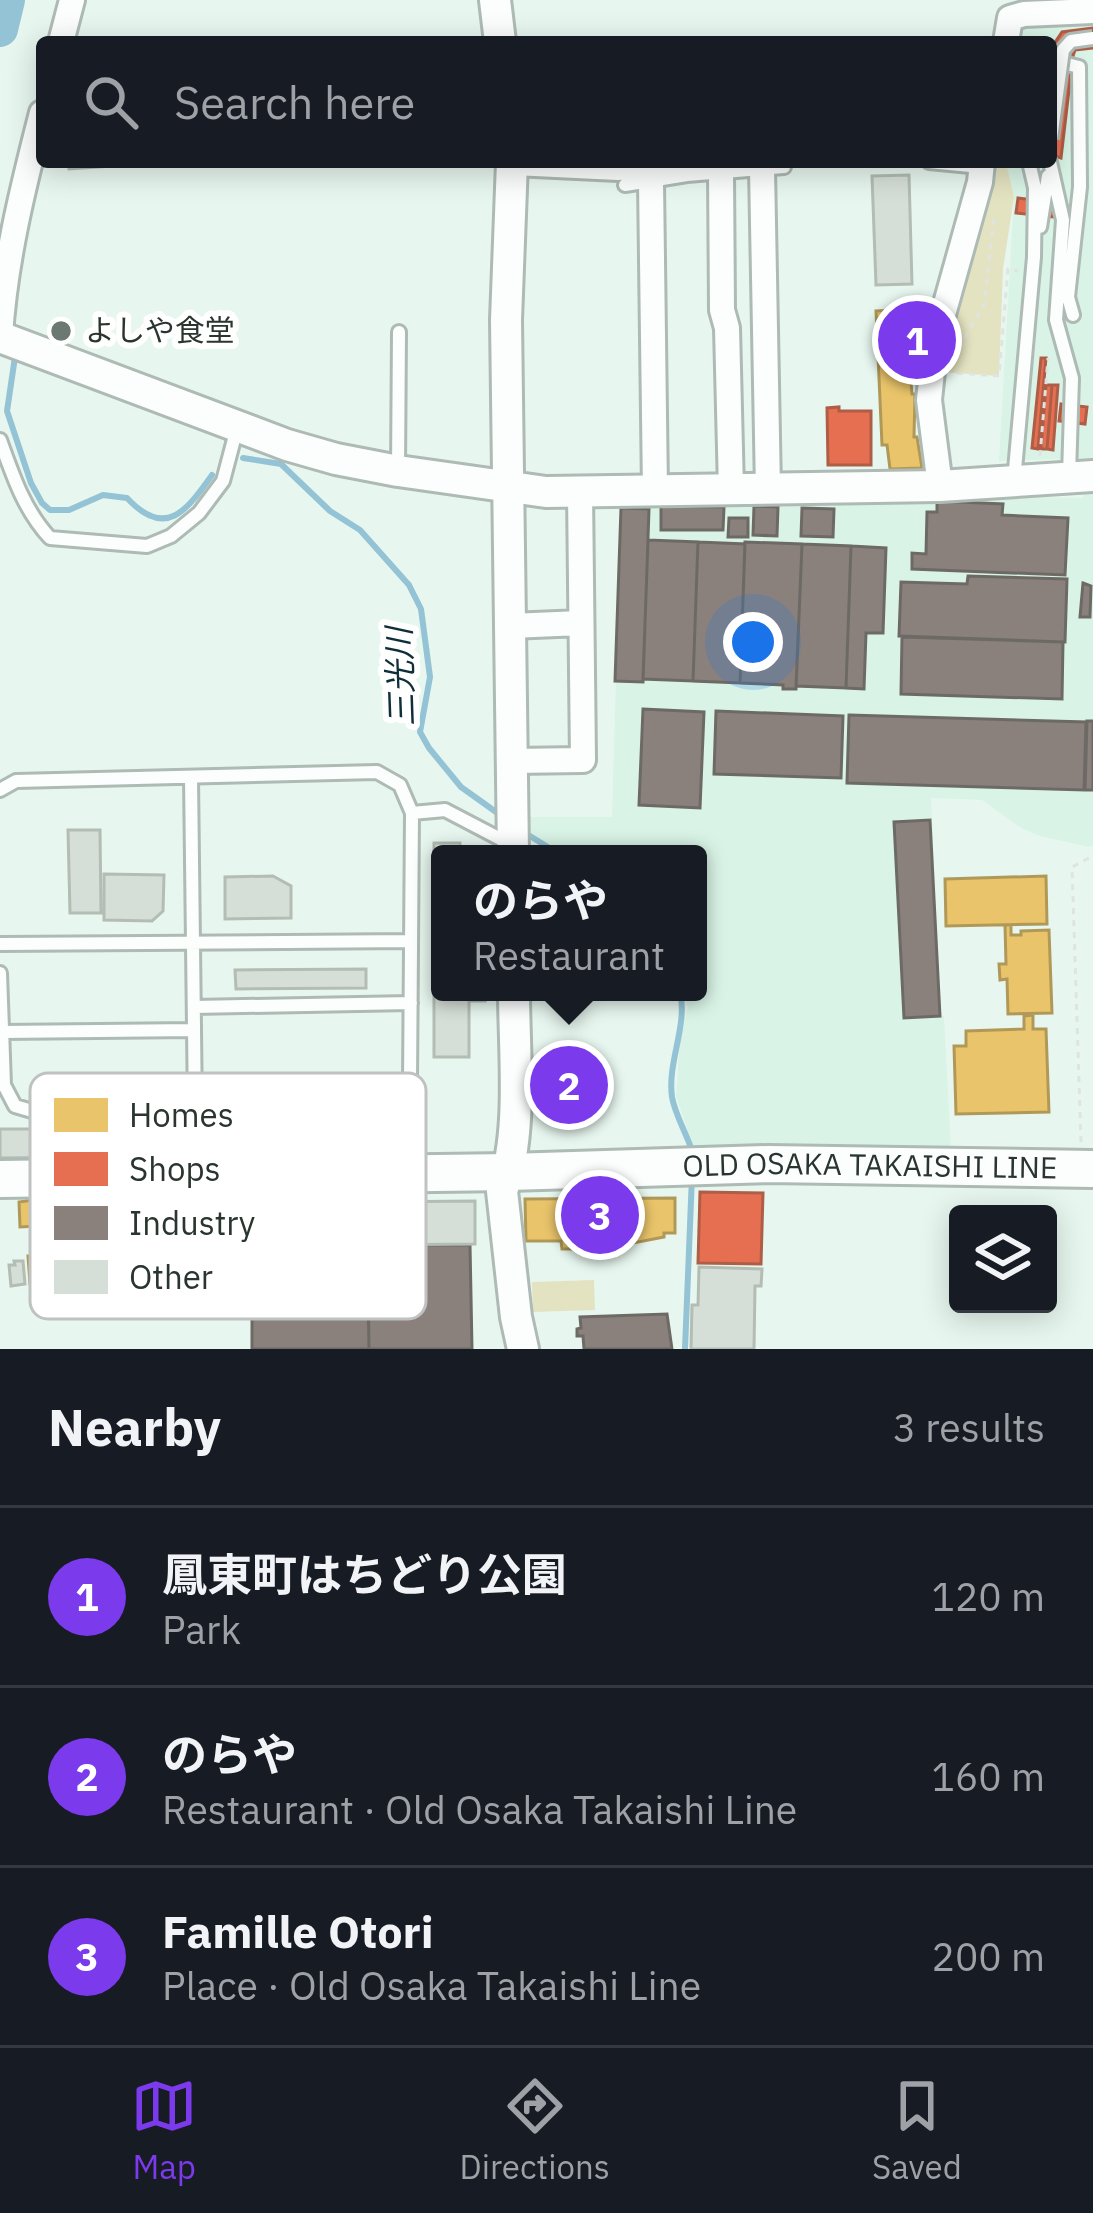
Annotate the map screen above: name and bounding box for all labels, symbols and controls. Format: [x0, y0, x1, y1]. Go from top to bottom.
search box [36, 36, 1057, 168]
icon: search [78, 69, 144, 135]
text: Search here [174, 73, 415, 131]
pin: 1 [878, 295, 956, 385]
place label: よしや食堂 [85, 310, 235, 349]
marker: よしや食堂 [48, 318, 74, 344]
your location [723, 612, 783, 672]
water label: 三光川 [376, 624, 423, 727]
popup [431, 845, 707, 1001]
text: のらや [473, 871, 608, 929]
text: Restaurant [473, 930, 665, 981]
pin: 2 [530, 1040, 608, 1130]
legend [30, 1073, 426, 1319]
text: Homes [129, 1093, 234, 1136]
street label: OLD OSAKA TAKAISHI LINE [682, 1143, 1058, 1186]
text: Shops [129, 1147, 221, 1190]
pin: 3 [561, 1170, 639, 1260]
text: Industry [129, 1201, 255, 1244]
map controls [949, 1205, 1057, 1313]
button: layers [949, 1205, 1057, 1313]
text: Other [129, 1255, 213, 1298]
text: Nearby [48, 1394, 221, 1460]
text: 3 results [893, 1402, 1045, 1453]
text: 鳳東町はちどり公園 [162, 1545, 567, 1603]
text: 1 [75, 1571, 99, 1622]
text: 120 m [932, 1571, 1045, 1622]
text: Park [162, 1604, 241, 1655]
text: のらや [162, 1725, 297, 1783]
text: 2 [75, 1751, 99, 1802]
text: 160 m [932, 1751, 1045, 1802]
text: Restaurant · Old Osaka Takaishi Line [162, 1784, 797, 1835]
text: Famille Otori [162, 1902, 434, 1960]
text: 3 [75, 1931, 99, 1982]
text: 200 m [932, 1931, 1045, 1982]
text: Place · Old Osaka Takaishi Line [162, 1960, 701, 2011]
tab: Map [131, 2073, 197, 2188]
tab: Directions [460, 2073, 610, 2188]
tab: Saved [872, 2073, 962, 2188]

